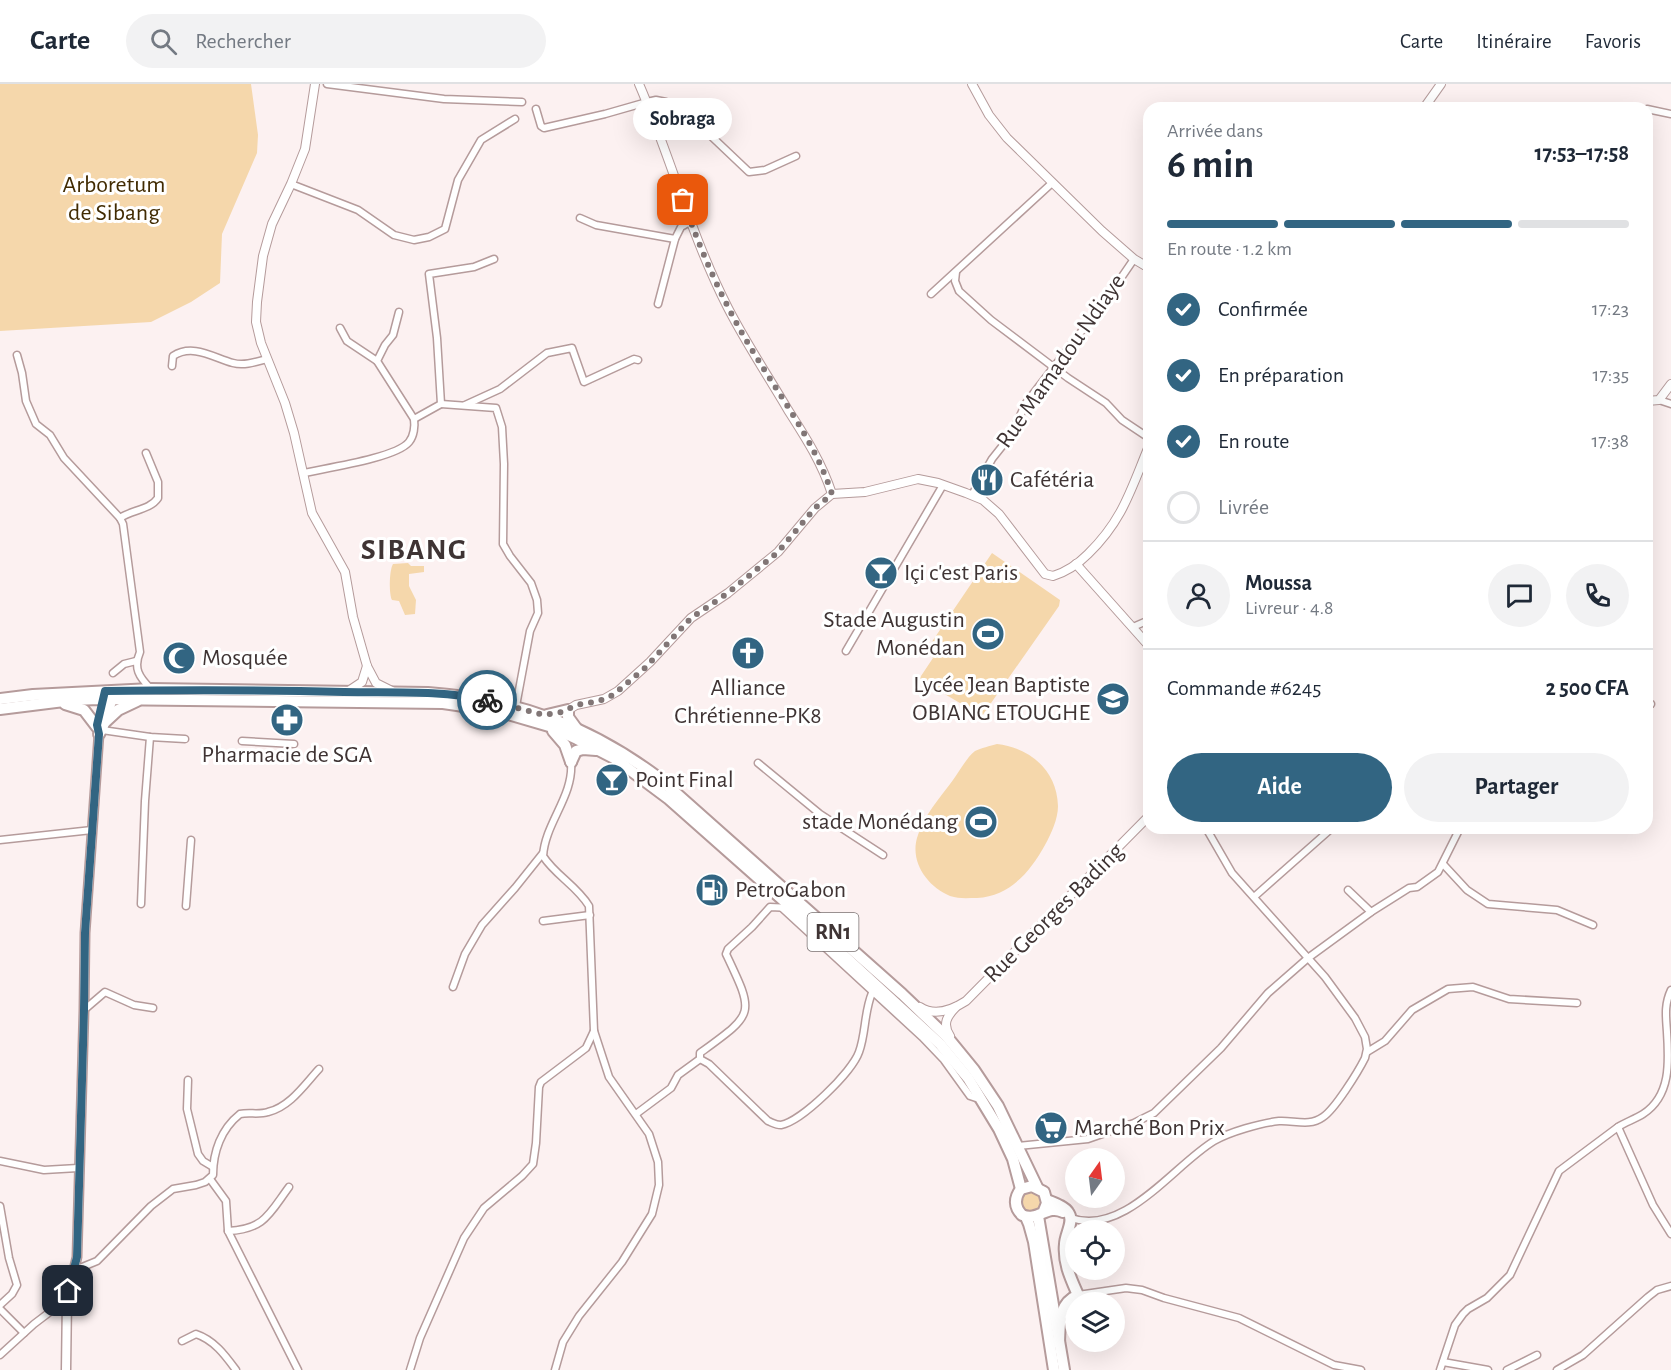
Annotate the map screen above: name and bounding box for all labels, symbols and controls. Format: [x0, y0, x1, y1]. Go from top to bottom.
search box [126, 14, 546, 68]
icon: search [147, 25, 180, 58]
text: Carte [30, 27, 90, 55]
text: Rechercher [195, 30, 291, 52]
text: Carte [1400, 31, 1443, 52]
text: Itinéraire [1476, 31, 1552, 52]
text: Favoris [1585, 31, 1641, 52]
callout: Sobraga [634, 98, 732, 140]
text: Sobraga [650, 109, 715, 129]
text: Arrivée dans [1167, 121, 1263, 141]
text: 17:53–17:58 [1535, 142, 1629, 164]
text: 6 min [1167, 146, 1254, 185]
park label: Arboretum de Sibang [63, 173, 165, 225]
pin [657, 174, 708, 225]
icon: bag [666, 183, 699, 216]
text: En route · 1.2 km [1167, 239, 1292, 259]
street label: Rue Mamadou Ndiaye [992, 270, 1130, 452]
icon: check [1167, 293, 1200, 326]
text: Confirmée [1218, 298, 1308, 320]
text: 17:23 [1592, 299, 1629, 319]
icon: check [1167, 359, 1200, 392]
text: En préparation [1218, 364, 1344, 386]
text: 17:35 [1593, 365, 1629, 385]
icon: check [1167, 425, 1200, 458]
text: En route [1218, 430, 1289, 452]
text: 17:38 [1591, 431, 1629, 451]
restaurant icon: Cafétéria [969, 462, 1005, 498]
place label: Cafétéria [1010, 468, 1094, 492]
text: Livrée [1218, 496, 1269, 518]
district label: SIBANG [361, 535, 467, 565]
bar icon: Içi c'est Paris [863, 555, 899, 591]
place label: Içi c'est Paris [904, 561, 1018, 585]
button: person [1167, 564, 1230, 627]
button: chat [1488, 564, 1551, 627]
button: phone [1566, 564, 1629, 627]
text: Moussa [1245, 572, 1312, 594]
text: Livreur · 4.8 [1245, 598, 1334, 618]
place label: Stade Augustin Monédan [823, 608, 965, 660]
sports icon: Stade Augustin Monédan [970, 616, 1006, 652]
church icon: Alliance Chrétienne-PK8 [730, 635, 766, 671]
mosque icon: Mosquée [161, 640, 197, 676]
place label: Mosquée [202, 646, 288, 670]
courier [457, 670, 517, 730]
place label: Lycée Jean Baptiste OBIANG ETOUGHE [912, 673, 1090, 725]
place label: Alliance Chrétienne-PK8 [674, 676, 822, 728]
text: Commande #6245 [1167, 677, 1322, 699]
text: 2 500 CFA [1546, 677, 1629, 699]
school or university icon: Lycée Jean Baptiste OBIANG ETOUGHE [1095, 681, 1131, 717]
icon: bike [471, 684, 504, 717]
pharmacy icon: Pharmacie de SGA [269, 702, 305, 738]
place label: Pharmacie de SGA [202, 743, 373, 767]
button: Aide [1167, 753, 1392, 822]
button: Partager [1404, 753, 1629, 822]
bar icon: Point Final [594, 762, 630, 798]
place label: Point Final [635, 768, 734, 792]
sports icon: stade Monédang [963, 804, 999, 840]
place label: stade Monédang [802, 810, 958, 834]
street label: Rue Georges Bading [980, 838, 1129, 987]
fuel station icon: PetroGabon [694, 872, 730, 908]
place label: PetroGabon [735, 878, 846, 902]
road number: RN1 [808, 913, 858, 951]
supermarket icon: Marché Bon Prix [1033, 1110, 1069, 1146]
place label: Marché Bon Prix [1074, 1116, 1225, 1140]
north arrow [1065, 1148, 1125, 1208]
map controls [1065, 1148, 1125, 1352]
button: locate [1065, 1220, 1125, 1280]
pin [42, 1265, 93, 1316]
icon: home [51, 1274, 84, 1307]
button: layers [1065, 1292, 1125, 1352]

